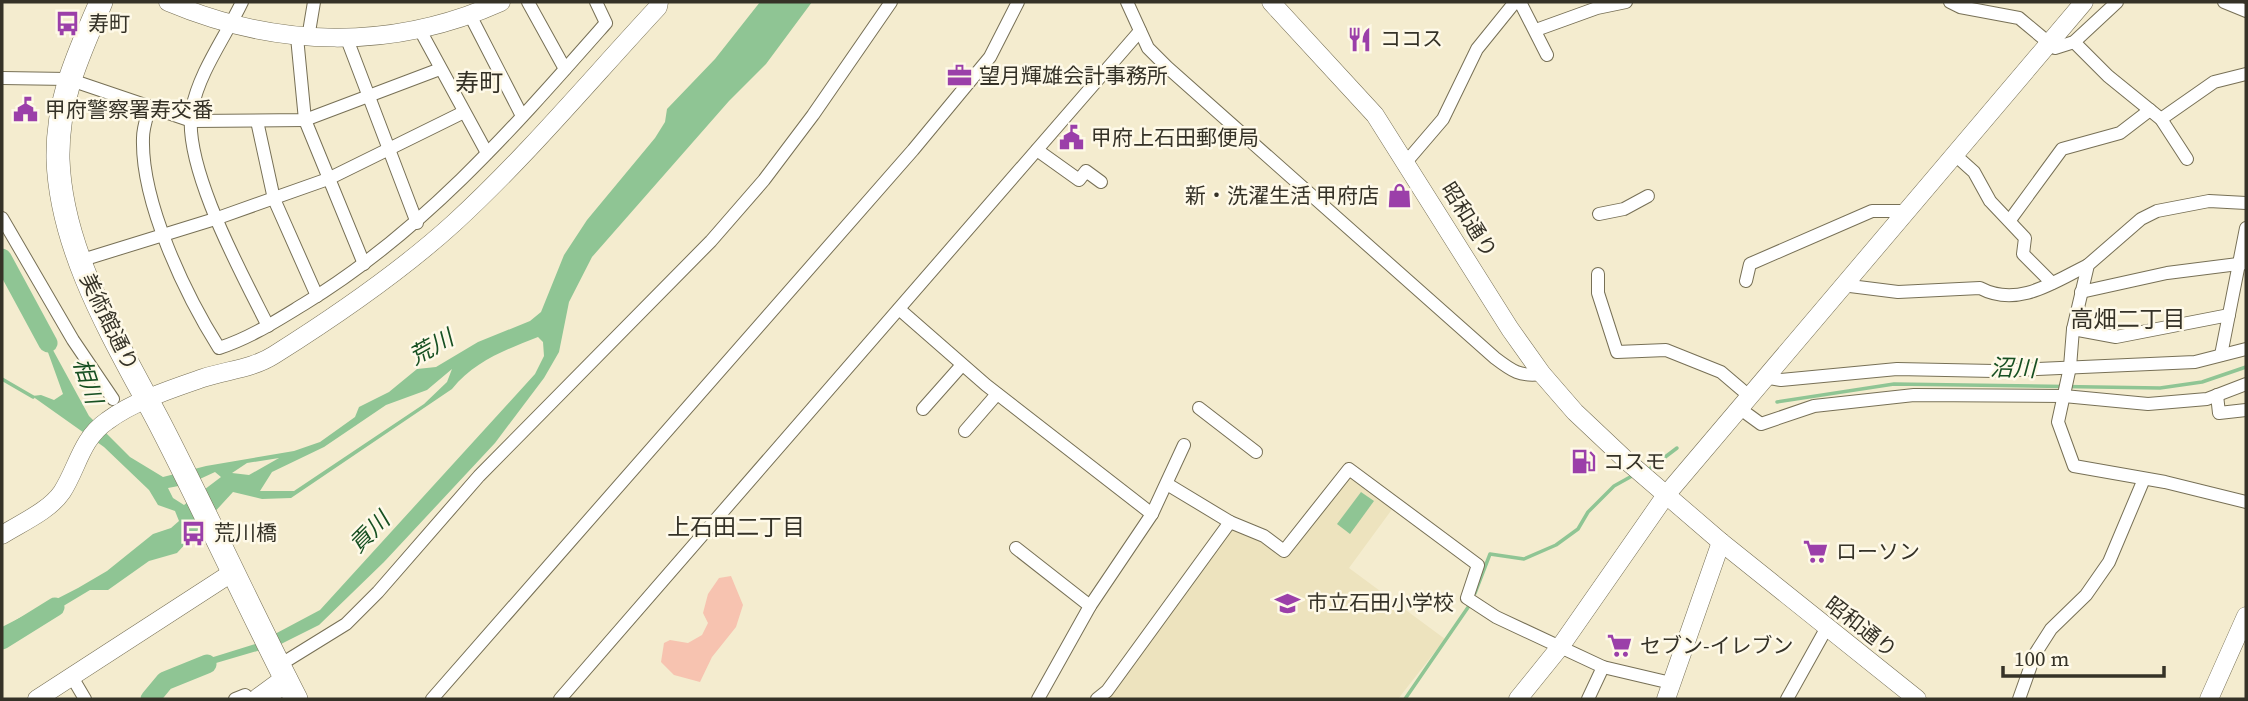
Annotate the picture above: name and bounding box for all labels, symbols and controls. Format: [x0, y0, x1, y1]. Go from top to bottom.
place label: 寿町 [88, 9, 130, 38]
bus stop icon: 寿町 [54, 10, 82, 38]
place label: ココス [1380, 24, 1443, 53]
restaurant icon: ココス [1346, 25, 1374, 53]
place label: 望月輝雄会計事務所 [979, 61, 1168, 90]
office icon: 望月輝雄会計事務所 [945, 62, 973, 90]
district label: 寿町 [455, 66, 503, 99]
place label: 甲府警察署寿交番 [45, 95, 213, 124]
public building icon: 甲府警察署寿交番 [11, 96, 39, 124]
place label: 甲府上石田郵便局 [1091, 123, 1259, 152]
public building icon: 甲府上石田郵便局 [1057, 124, 1085, 152]
street label: 昭和通り [1435, 176, 1504, 263]
place label: 新・洗濯生活 甲府店 [1185, 181, 1379, 210]
shop icon: 新・洗濯生活 甲府店 [1385, 182, 1413, 210]
street label: 美術館通り [73, 268, 145, 375]
district label: 高畑二丁目 [2071, 303, 2186, 335]
water label: 荒川 [403, 320, 461, 372]
water label: 沼川 [1990, 352, 2039, 384]
water label: 相川 [66, 354, 111, 411]
place label: コスモ [1603, 447, 1666, 476]
fuel station icon: コスモ [1569, 448, 1597, 476]
water label: 貢川 [341, 502, 399, 560]
district label: 上石田二丁目 [667, 511, 805, 543]
place label: 荒川橋 [214, 518, 277, 547]
bus stop icon: 荒川橋 [180, 519, 208, 547]
place label: ローソン [1836, 537, 1920, 566]
supermarket icon: ローソン [1802, 538, 1830, 566]
place label: 市立石田小学校 [1307, 588, 1454, 617]
school or university icon: 市立石田小学校 [1273, 589, 1301, 617]
street label: 昭和通り [1819, 589, 1903, 664]
place label: セブン-イレブン [1640, 631, 1794, 660]
supermarket icon: セブン-イレブン [1606, 632, 1634, 660]
scale bar [2003, 634, 2164, 678]
text: 100 m [2014, 644, 2069, 673]

